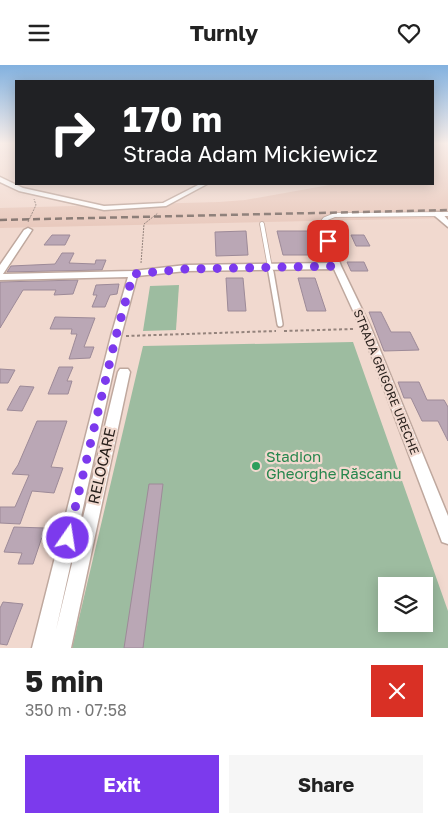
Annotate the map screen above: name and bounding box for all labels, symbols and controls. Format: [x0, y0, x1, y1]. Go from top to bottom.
icon: menu [25, 19, 53, 47]
text: Turnly [190, 19, 258, 46]
icon: heart [395, 19, 423, 47]
text: 170 m [123, 98, 222, 140]
icon: right [40, 100, 105, 165]
text: Strada Adam Mickiewicz [123, 140, 378, 167]
pin [307, 220, 349, 262]
icon: arrive [314, 227, 342, 255]
street label: STRADA GRIGORE URECHE [350, 307, 423, 457]
street label: RELOCARE [84, 426, 119, 506]
place label: Stadion Gheorghe Răscanu [266, 447, 402, 482]
marker: Stadion Gheorghe Răscanu [250, 460, 262, 472]
position arrow [41, 511, 93, 563]
map controls [378, 577, 433, 632]
button: layers [378, 577, 433, 632]
text: 5 min [25, 663, 103, 699]
button: close [371, 665, 423, 717]
text: 350 m · 07:58 [25, 700, 127, 720]
button: Exit [25, 755, 219, 813]
button: Share [229, 755, 423, 813]

